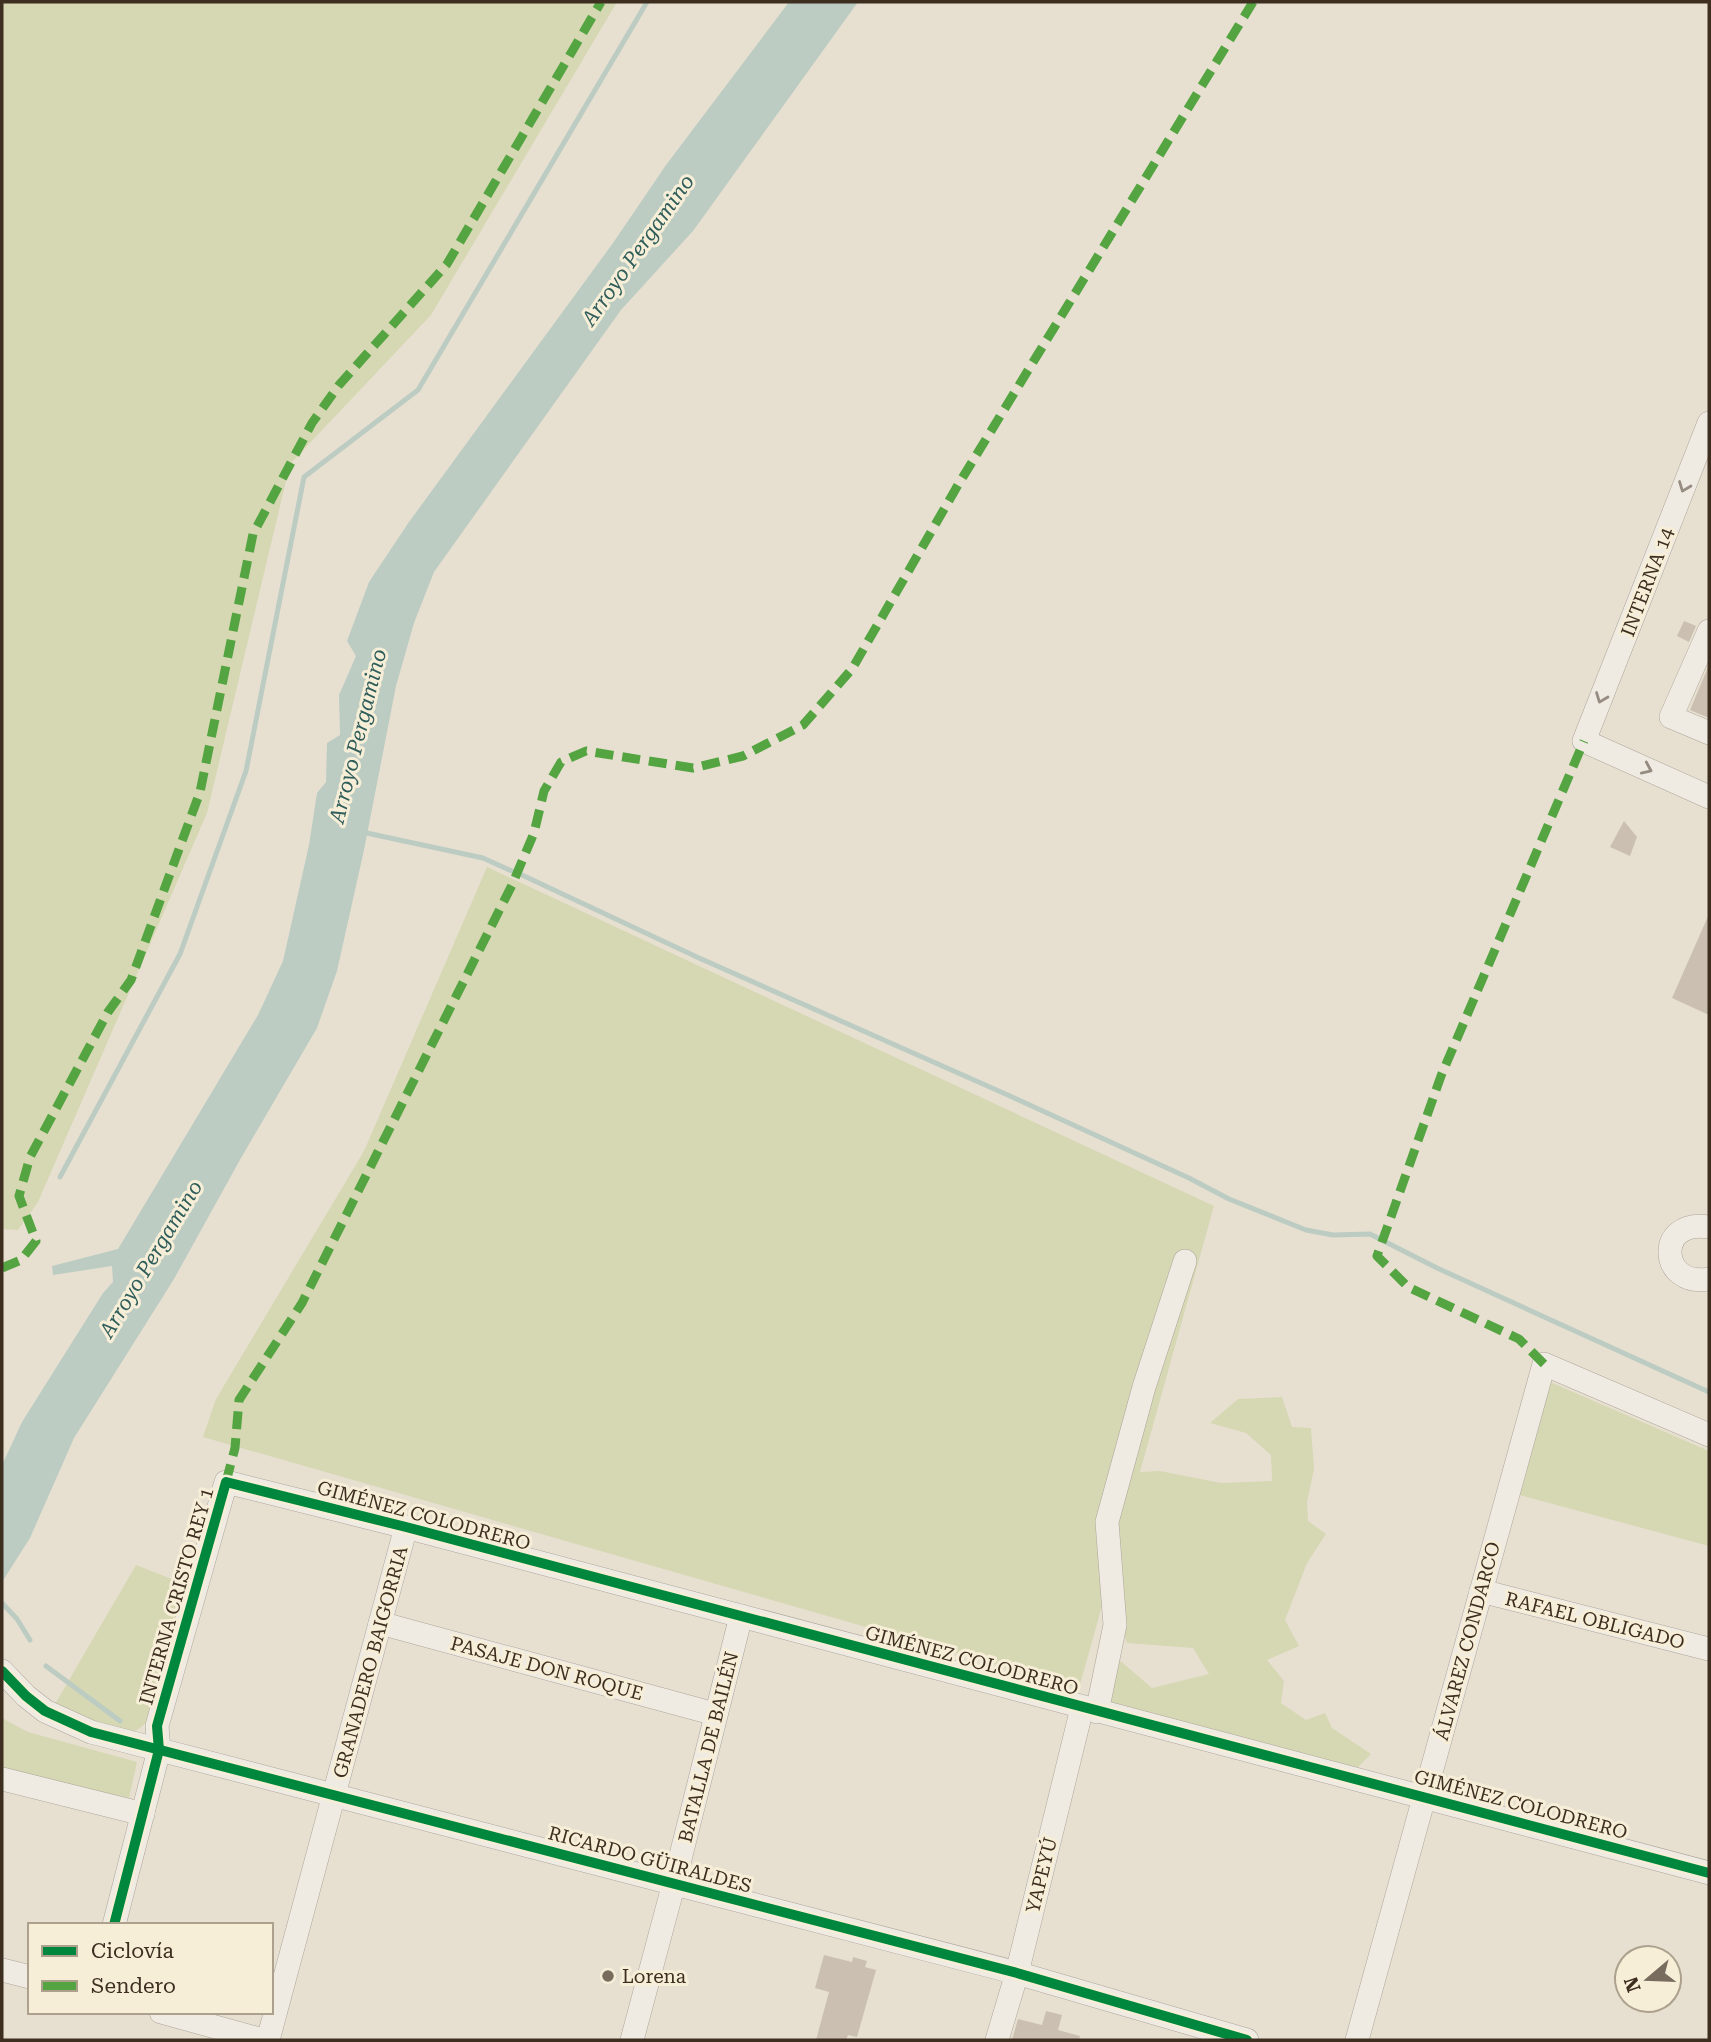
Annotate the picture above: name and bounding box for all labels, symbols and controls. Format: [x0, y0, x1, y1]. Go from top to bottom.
water label: Arroyo Pergamino [576, 170, 699, 332]
one-way arrow [1679, 480, 1693, 492]
street label: INTERNA 14 [1616, 524, 1679, 640]
water label: Arroyo Pergamino [324, 646, 391, 827]
one-way arrow [1596, 692, 1610, 704]
one-way arrow [1640, 761, 1652, 775]
water label: Arroyo Pergamino [94, 1176, 207, 1343]
street label: GIMÉNEZ COLODRERO [315, 1476, 533, 1555]
street label: INTERNA CRISTO REY 1 [134, 1485, 219, 1707]
street label: ÁLVAREZ CONDARCO [1430, 1539, 1505, 1743]
street label: GRANADERO BAIGORRIA [328, 1543, 413, 1781]
street label: RAFAEL OBLIGADO [1503, 1587, 1687, 1654]
street label: GIMÉNEZ COLODRERO [863, 1621, 1081, 1700]
street label: PASAJE DON ROQUE [448, 1632, 646, 1705]
street label: BATALLA DE BAILÉN [674, 1649, 743, 1845]
street label: GIMÉNEZ COLODRERO [1412, 1765, 1630, 1844]
street label: RICARDO GÜIRALDES [546, 1821, 754, 1898]
street label: YAPEYÚ [1021, 1835, 1062, 1916]
legend [28, 1923, 273, 2014]
text: Ciclovía [91, 1939, 175, 1963]
north arrow [1613, 1944, 1683, 2014]
place label: Lorena [622, 1965, 687, 1988]
marker: Lorena [600, 1968, 616, 1984]
text: N [1619, 1973, 1646, 1995]
text: Sendero [91, 1974, 176, 1998]

